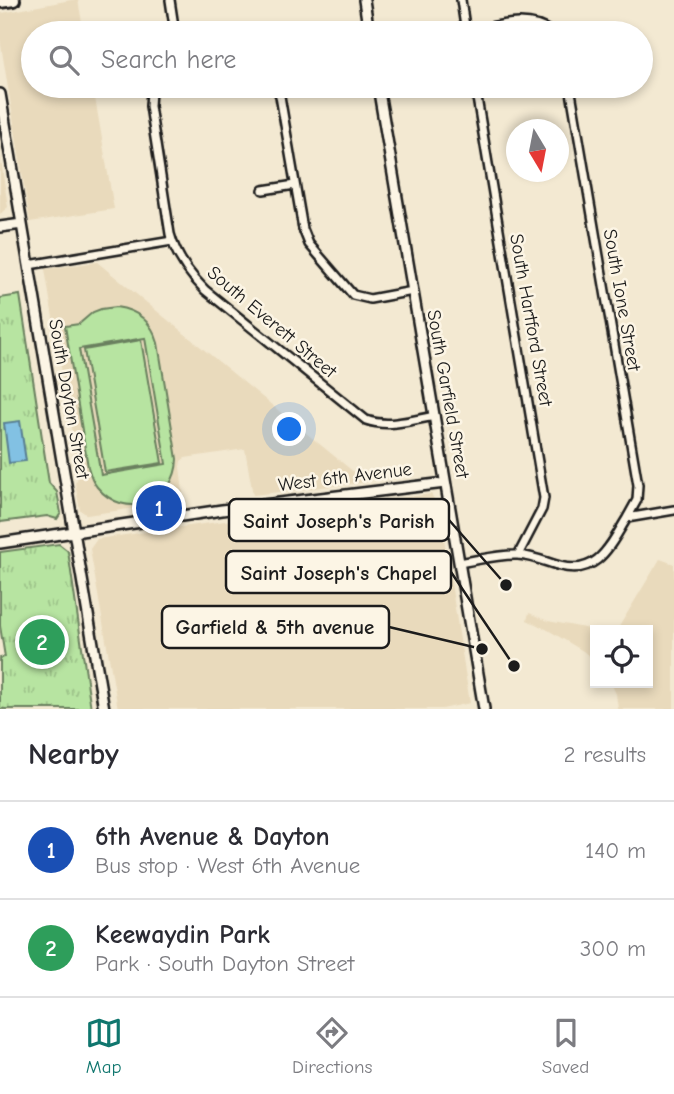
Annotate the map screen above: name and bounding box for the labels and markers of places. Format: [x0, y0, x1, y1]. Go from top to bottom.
pin: 1 [136, 482, 182, 534]
callout: Saint Joseph's Parish [229, 499, 449, 541]
callout: Saint Joseph's Chapel [226, 551, 451, 593]
callout: Garfield & 5th avenue [162, 606, 389, 648]
pin: 2 [19, 616, 65, 668]

